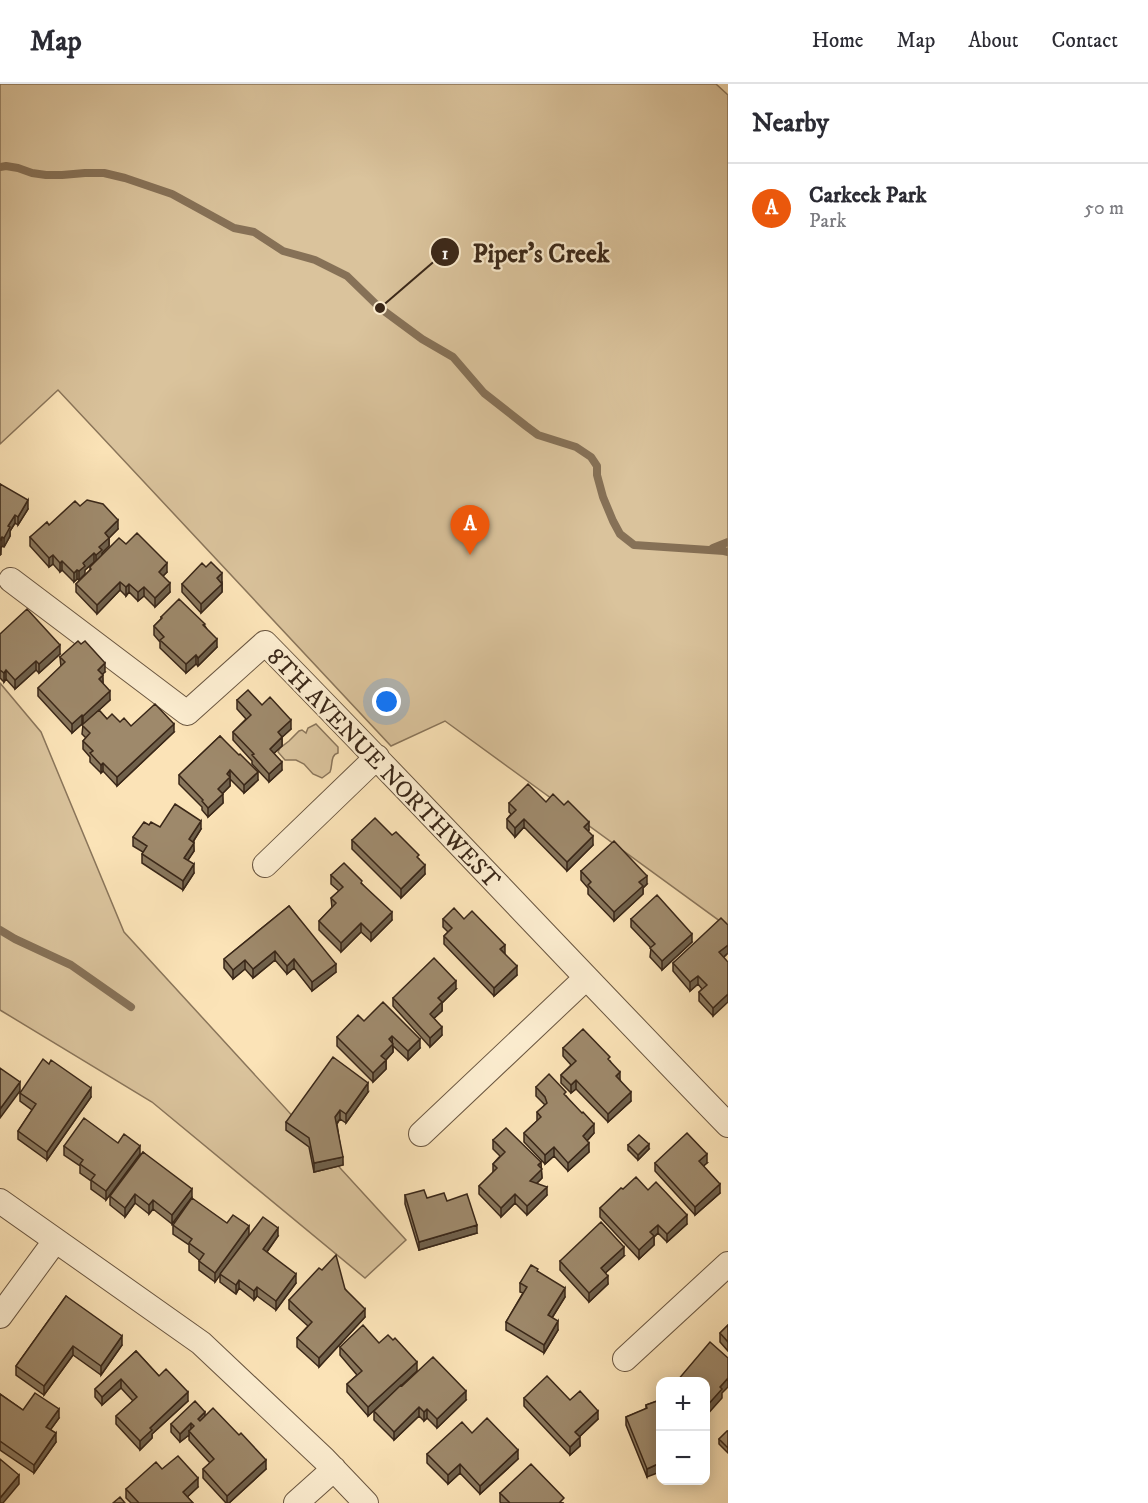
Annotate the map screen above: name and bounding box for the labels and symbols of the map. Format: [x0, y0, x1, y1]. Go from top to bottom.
callout: Piper's Creek [430, 230, 621, 274]
text: Piper's Creek [472, 238, 611, 271]
text: 1 [442, 243, 449, 265]
pin: A [450, 506, 490, 555]
street label: 8TH AVENUE NORTHWEST [260, 642, 506, 895]
your location [372, 687, 401, 716]

